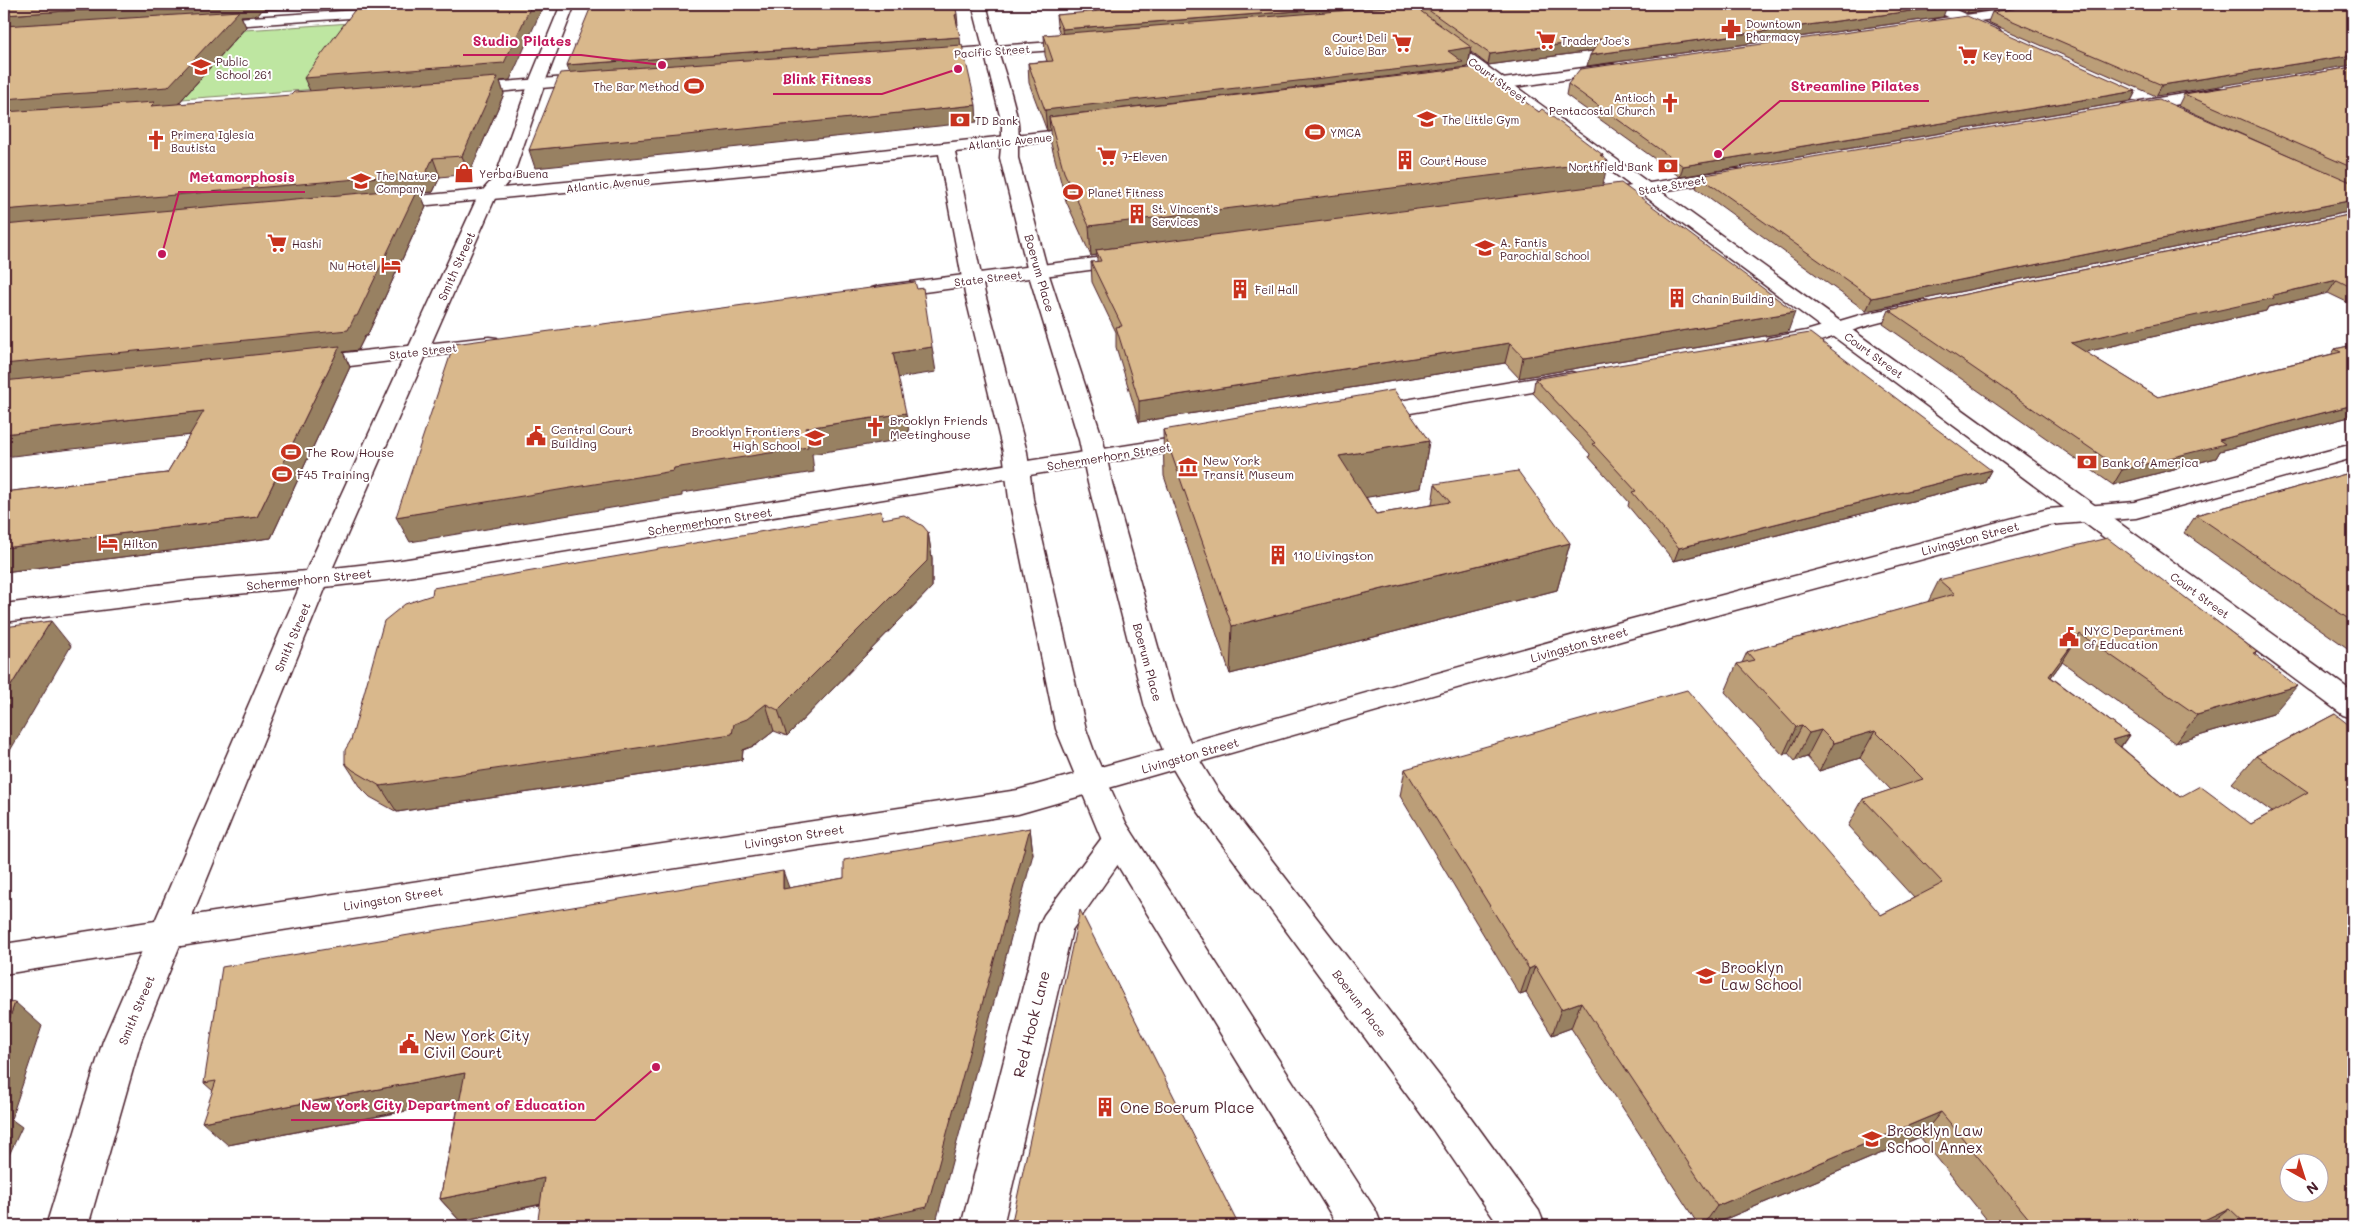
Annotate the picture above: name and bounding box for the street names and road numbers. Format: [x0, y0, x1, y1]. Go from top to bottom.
street label: Pacific Street [954, 41, 1031, 61]
street label: Court Street [1466, 54, 1531, 107]
street label: Atlantic Avenue [967, 129, 1053, 153]
street label: Atlantic Avenue [565, 172, 651, 196]
street label: State Street [1637, 172, 1707, 198]
street label: Smith Street [434, 229, 478, 303]
street label: Boerum Place [1021, 232, 1059, 314]
street label: State Street [953, 266, 1023, 290]
street label: Court Street [1842, 329, 1907, 382]
street label: State Street [388, 339, 458, 363]
street label: Schermerhorn Street [1046, 438, 1172, 474]
street label: Schermerhorn Street [647, 503, 773, 539]
street label: Livingston Street [1919, 517, 2021, 559]
street label: Schermerhorn Street [246, 564, 372, 594]
street label: Court Street [2168, 569, 2233, 622]
street label: Smith Street [270, 600, 314, 674]
street label: Boerum Place [1130, 621, 1166, 703]
street label: Livingston Street [1528, 622, 1630, 666]
street label: Livingston Street [1139, 733, 1241, 777]
street label: Livingston Street [743, 820, 845, 852]
street label: Livingston Street [342, 882, 444, 914]
street label: Boerum Place [1329, 966, 1391, 1040]
street label: Red Hook Lane [1008, 969, 1054, 1079]
street label: Smith Street [114, 973, 158, 1047]

